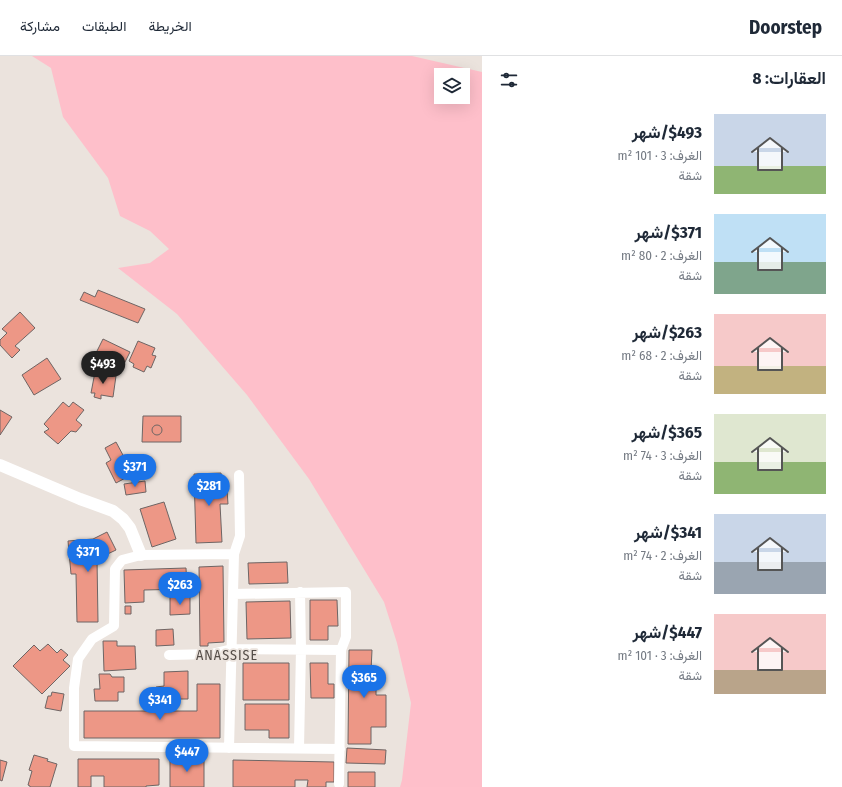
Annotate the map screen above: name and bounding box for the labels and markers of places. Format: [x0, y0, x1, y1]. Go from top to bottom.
pin: $493 [79, 351, 127, 385]
pin: $371 [111, 454, 159, 488]
pin: $281 [185, 473, 233, 507]
pin: $371 [64, 539, 112, 573]
pin: $263 [156, 572, 204, 606]
pin: $365 [340, 665, 388, 699]
pin: $341 [136, 687, 184, 721]
pin: $447 [163, 739, 211, 773]

